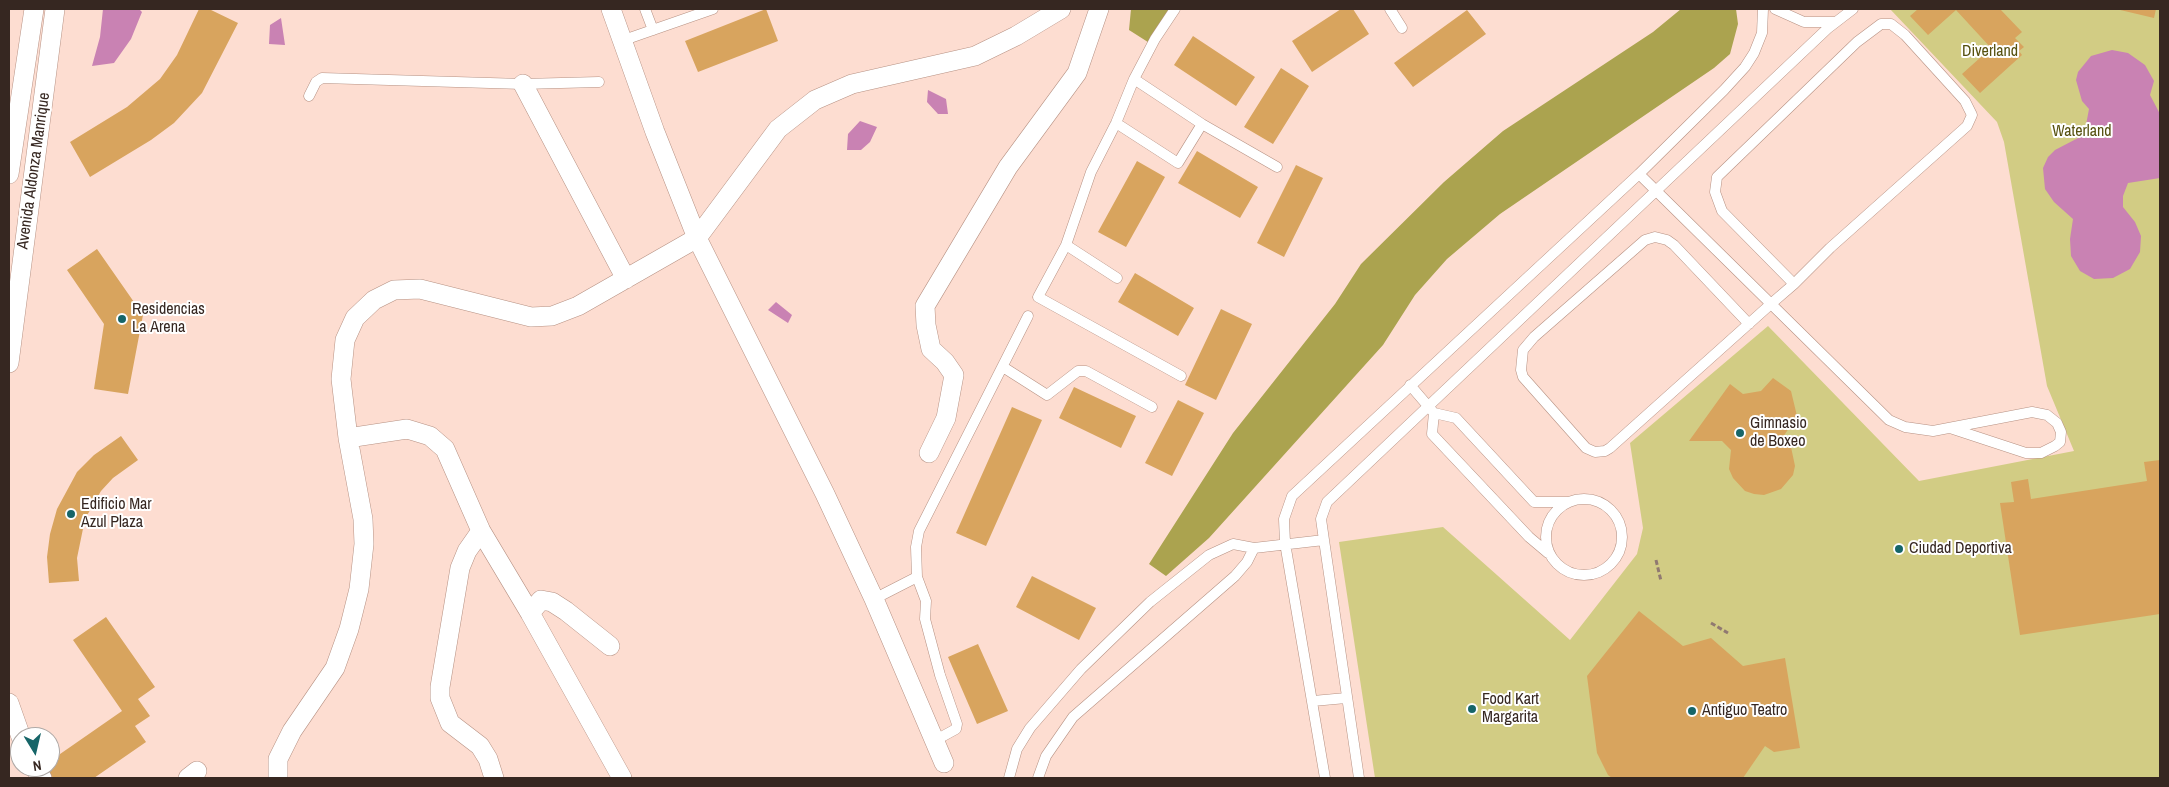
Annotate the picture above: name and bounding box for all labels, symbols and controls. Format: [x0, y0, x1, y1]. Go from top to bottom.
park label: Diverland [1962, 42, 2018, 62]
street label: Avenida Aldonza Manrique [13, 91, 55, 251]
park label: Waterland [2052, 122, 2112, 142]
place label: Residencias La Arena [132, 300, 205, 338]
marker: Residencias La Arena [116, 313, 128, 325]
place label: Gimnasio de Boxeo [1750, 414, 1807, 452]
marker: Gimnasio de Boxeo [1734, 427, 1746, 439]
place label: Edificio Mar Azul Plaza [81, 495, 152, 533]
marker: Edificio Mar Azul Plaza [65, 508, 77, 520]
place label: Ciudad Deportiva [1909, 539, 2012, 559]
marker: Ciudad Deportiva [1893, 543, 1905, 555]
place label: Food Kart Margarita [1482, 690, 1539, 728]
place label: Antiguo Teatro [1702, 701, 1787, 721]
marker: Food Kart Margarita [1466, 703, 1478, 715]
marker: Antiguo Teatro [1686, 705, 1698, 717]
north arrow [10, 727, 60, 777]
text: N [32, 756, 43, 775]

